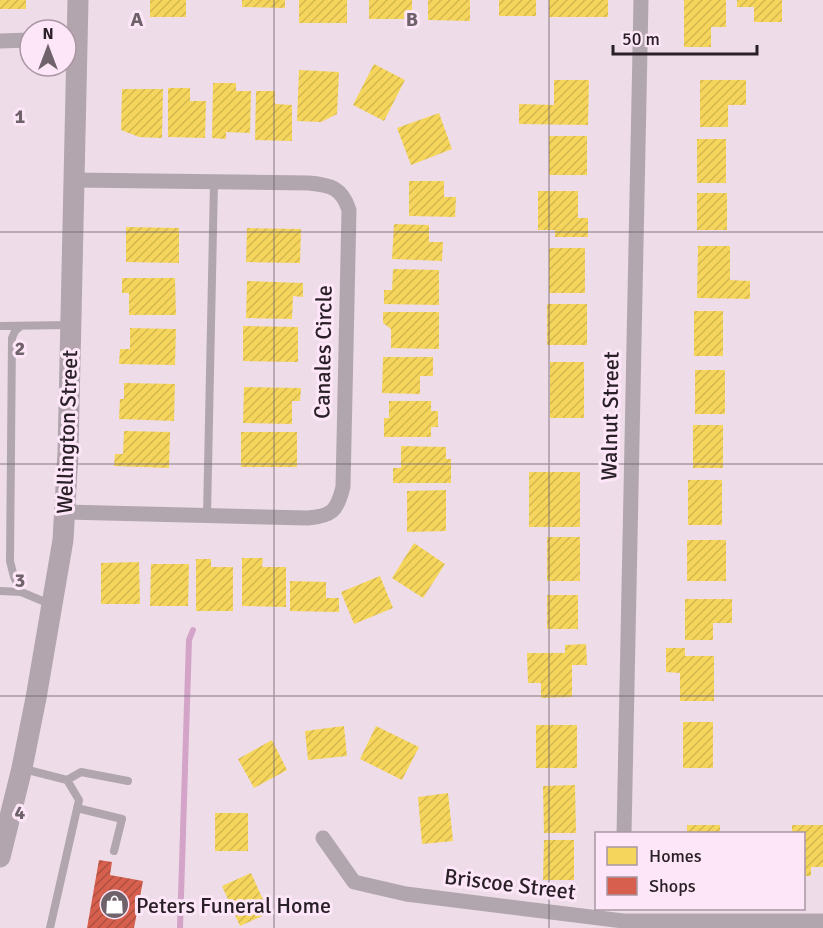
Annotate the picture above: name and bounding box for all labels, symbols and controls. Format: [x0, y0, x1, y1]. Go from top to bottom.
text: A [131, 7, 144, 32]
text: B [406, 7, 418, 32]
north arrow [18, 18, 78, 78]
scale bar [613, 18, 757, 56]
text: N [42, 24, 54, 44]
text: 50 m [622, 28, 660, 50]
text: 1 [15, 104, 26, 129]
street label: Canales Circle [308, 285, 338, 419]
text: 2 [15, 336, 25, 361]
street label: Wellington Street [51, 349, 83, 514]
street label: Walnut Street [595, 351, 625, 481]
text: 3 [15, 568, 25, 593]
text: 4 [15, 800, 26, 825]
legend [595, 832, 805, 910]
text: Homes [649, 845, 702, 867]
street label: Briscoe Street [443, 863, 577, 905]
text: Shops [649, 875, 696, 897]
shop icon: Peters Funeral Home [99, 889, 131, 921]
place label: Peters Funeral Home [136, 892, 331, 919]

